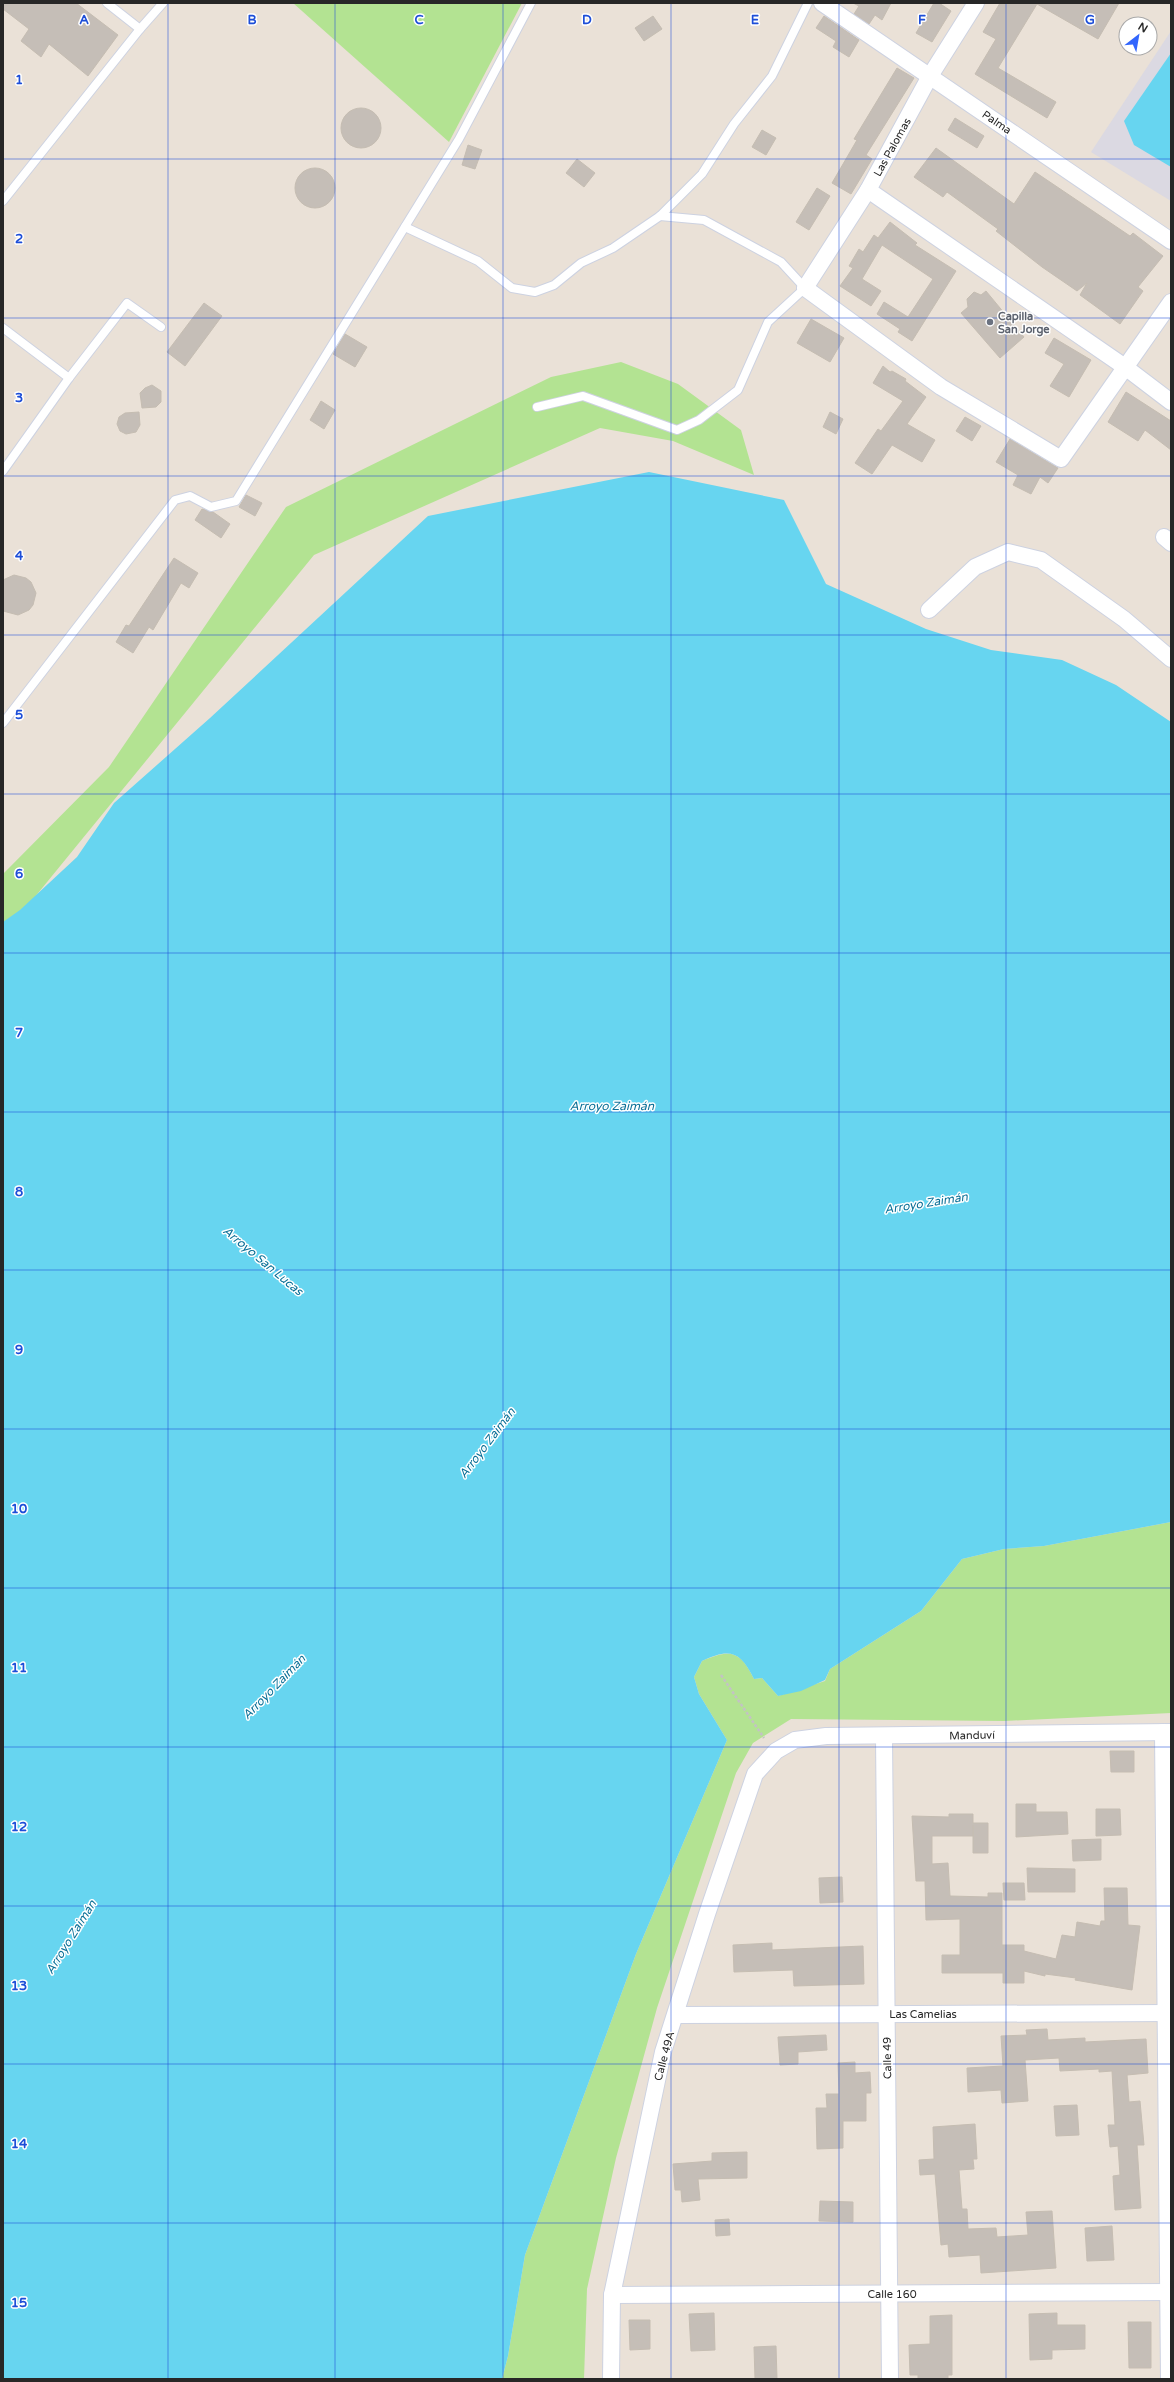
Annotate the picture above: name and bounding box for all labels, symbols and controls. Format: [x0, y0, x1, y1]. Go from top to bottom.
text: A [79, 12, 89, 28]
text: B [247, 12, 257, 28]
text: C [414, 12, 424, 28]
text: D [582, 12, 592, 28]
text: E [751, 12, 759, 28]
text: F [918, 12, 926, 28]
text: G [1085, 12, 1095, 28]
north arrow [1118, 16, 1158, 56]
text: N [1136, 20, 1150, 36]
text: 1 [15, 72, 23, 88]
street label: Palma [980, 108, 1014, 137]
street label: Las Palomas [871, 116, 914, 179]
text: 2 [15, 231, 23, 247]
place label: Capilla San Jorge [998, 310, 1050, 337]
marker: Capilla San Jorge [985, 317, 995, 327]
text: 3 [15, 390, 23, 406]
text: 4 [15, 548, 24, 564]
text: 5 [15, 707, 23, 723]
text: 6 [15, 866, 23, 882]
text: 7 [15, 1025, 23, 1041]
water label: Arroyo Zaimán [570, 1099, 655, 1113]
text: 8 [15, 1184, 23, 1200]
water label: Arroyo Zaimán [883, 1189, 969, 1217]
water label: Arroyo San Lucas [220, 1224, 307, 1299]
text: 9 [15, 1342, 23, 1358]
water label: Arroyo Zaimán [456, 1405, 518, 1481]
text: 10 [11, 1501, 27, 1517]
water label: Arroyo Zaimán [240, 1651, 309, 1722]
text: 11 [11, 1660, 27, 1676]
street label: Manduví [949, 1729, 995, 1742]
text: 12 [11, 1819, 27, 1835]
water label: Arroyo Zaimán [43, 1897, 100, 1976]
text: 13 [11, 1978, 27, 1994]
street label: Las Camelias [889, 2008, 957, 2021]
street label: Calle 49A [652, 2030, 677, 2082]
street label: Calle 49 [881, 2037, 894, 2079]
text: 14 [11, 2136, 28, 2152]
street label: Calle 160 [867, 2288, 917, 2301]
text: 15 [11, 2295, 27, 2311]

